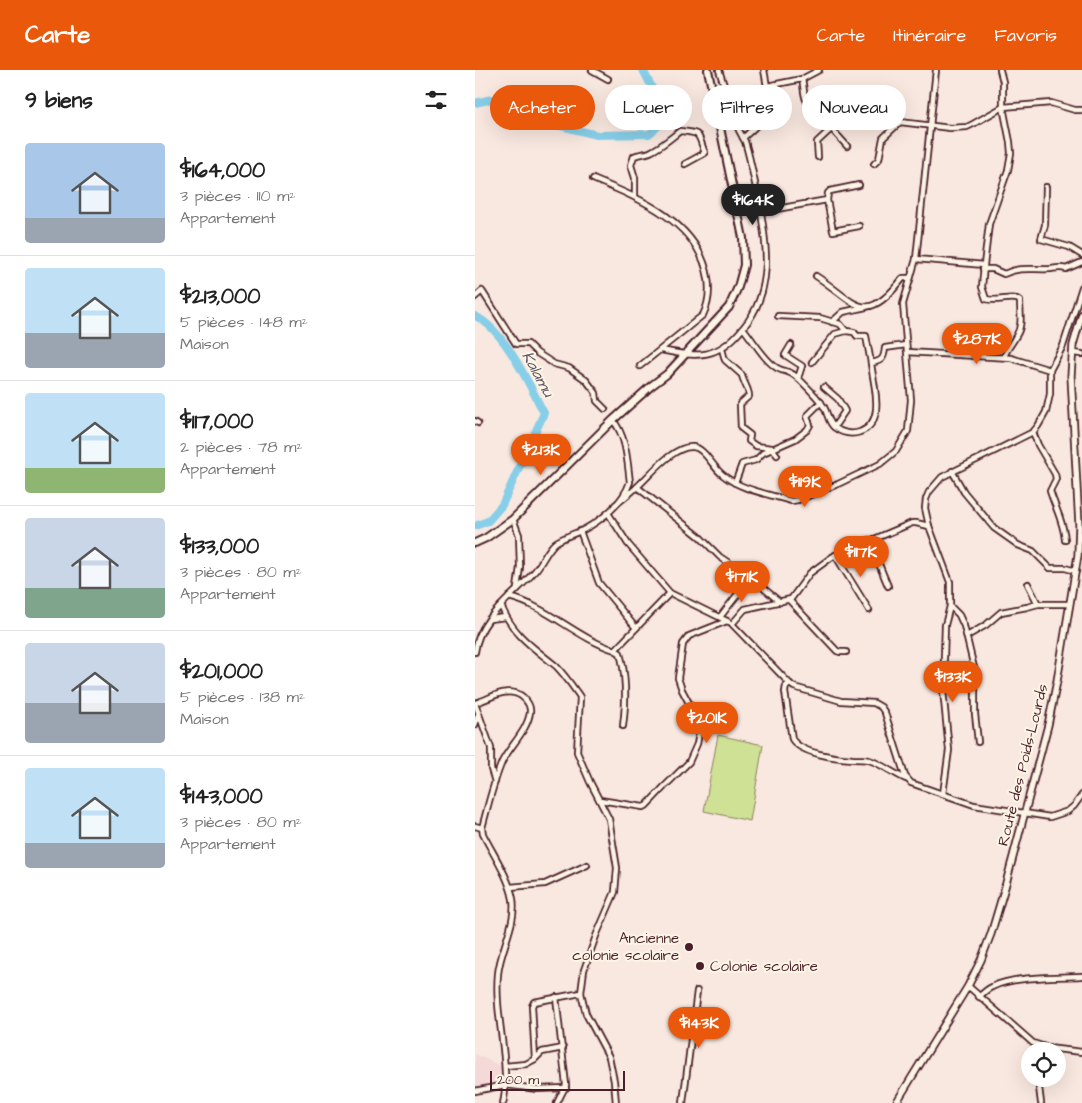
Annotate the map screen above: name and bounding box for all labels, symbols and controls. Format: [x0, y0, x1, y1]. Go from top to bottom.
text: Carte [25, 18, 90, 52]
text: Carte [816, 23, 865, 48]
text: Itinéraire [893, 23, 966, 48]
text: Favoris [994, 23, 1057, 48]
chip: Acheter [490, 85, 595, 130]
chip: Louer [605, 85, 692, 130]
chip: Filtres [702, 85, 792, 130]
chip: Nouveau [802, 85, 906, 130]
text: 9 biens [25, 86, 93, 115]
icon: filters [422, 86, 450, 114]
text: $164,000 [180, 156, 265, 185]
icon: home [65, 163, 125, 223]
pin: $164K [718, 184, 788, 226]
text: 3 pièces · 110 m² [180, 185, 295, 207]
text: $164K [732, 189, 774, 211]
text: Appartement [180, 207, 276, 229]
text: $213,000 [180, 282, 261, 311]
icon: home [65, 288, 125, 348]
text: 5 pièces · 148 m² [180, 311, 308, 333]
pin: $287K [942, 322, 1012, 365]
text: $287K [953, 328, 1001, 350]
text: Maison [180, 333, 229, 355]
water label: Kalamu [516, 347, 560, 402]
text: $117,000 [180, 407, 253, 436]
icon: home [65, 413, 125, 473]
pin: $213K [506, 434, 576, 476]
text: 2 pièces · 78 m² [180, 436, 303, 458]
text: $213K [522, 439, 560, 461]
text: Appartement [180, 458, 276, 480]
pin: $119K [770, 466, 840, 508]
text: $119K [789, 471, 821, 493]
text: $133,000 [180, 532, 259, 561]
pin: $117K [826, 536, 896, 578]
icon: home [65, 538, 125, 598]
text: $117K [845, 541, 877, 563]
pin: $171K [707, 560, 777, 603]
text: 3 pièces · 80 m² [180, 561, 302, 583]
text: $171K [726, 566, 758, 588]
text: Appartement [180, 583, 276, 605]
text: $201,000 [180, 657, 263, 686]
pin: $133K [918, 660, 988, 703]
icon: home [65, 663, 125, 723]
text: $133K [935, 666, 971, 688]
street label: Route des Poids-Lourds [993, 681, 1053, 848]
text: 5 pièces · 138 m² [180, 686, 305, 708]
pin: $201K [672, 702, 742, 744]
text: $201K [687, 707, 727, 729]
text: Maison [180, 708, 229, 730]
text: $143,000 [180, 782, 263, 811]
icon: home [65, 788, 125, 848]
text: 3 pièces · 80 m² [180, 811, 302, 833]
text: Appartement [180, 833, 276, 855]
place label: Ancienne colonie scolaire [572, 928, 679, 966]
marker: Ancienne colonie scolaire [683, 941, 695, 953]
place label: Colonie scolaire [710, 956, 818, 977]
marker: Colonie scolaire [694, 960, 706, 972]
pin: $143K [664, 1006, 734, 1049]
text: $143K [679, 1012, 719, 1034]
map controls [1021, 1042, 1066, 1087]
button: locate [1021, 1042, 1066, 1087]
scale bar [490, 1068, 625, 1091]
text: 200 m [497, 1070, 539, 1090]

